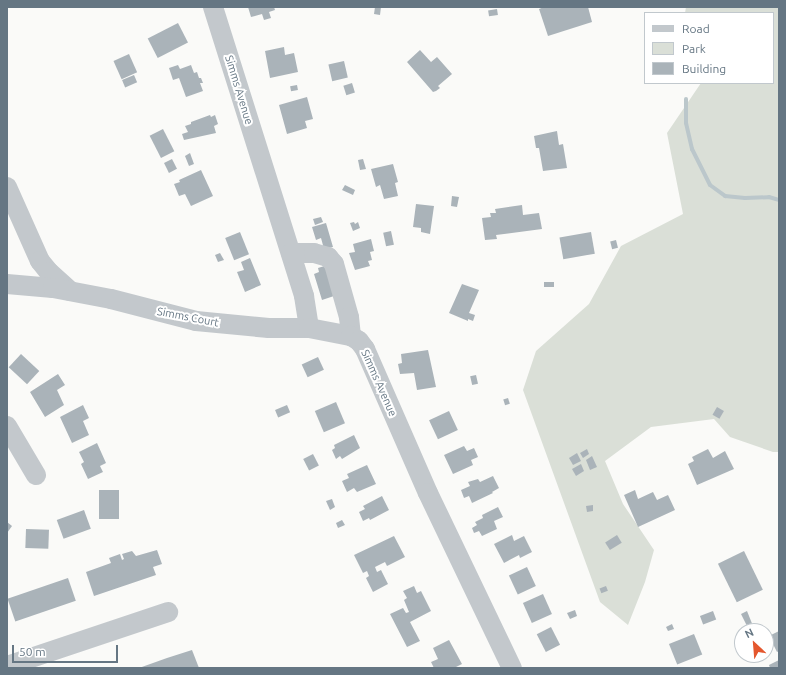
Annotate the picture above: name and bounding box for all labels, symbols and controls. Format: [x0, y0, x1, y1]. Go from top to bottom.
legend [644, 12, 774, 84]
text: Road [682, 22, 710, 35]
text: Park [682, 42, 706, 55]
street label: Simms Avenue [222, 54, 256, 126]
text: Building [682, 62, 726, 75]
street label: Simms Court [156, 305, 220, 329]
street label: Simms Avenue [358, 348, 400, 418]
north arrow [734, 623, 774, 663]
text: N [743, 626, 756, 640]
scale bar [14, 637, 120, 663]
text: 50 m [19, 645, 46, 658]

